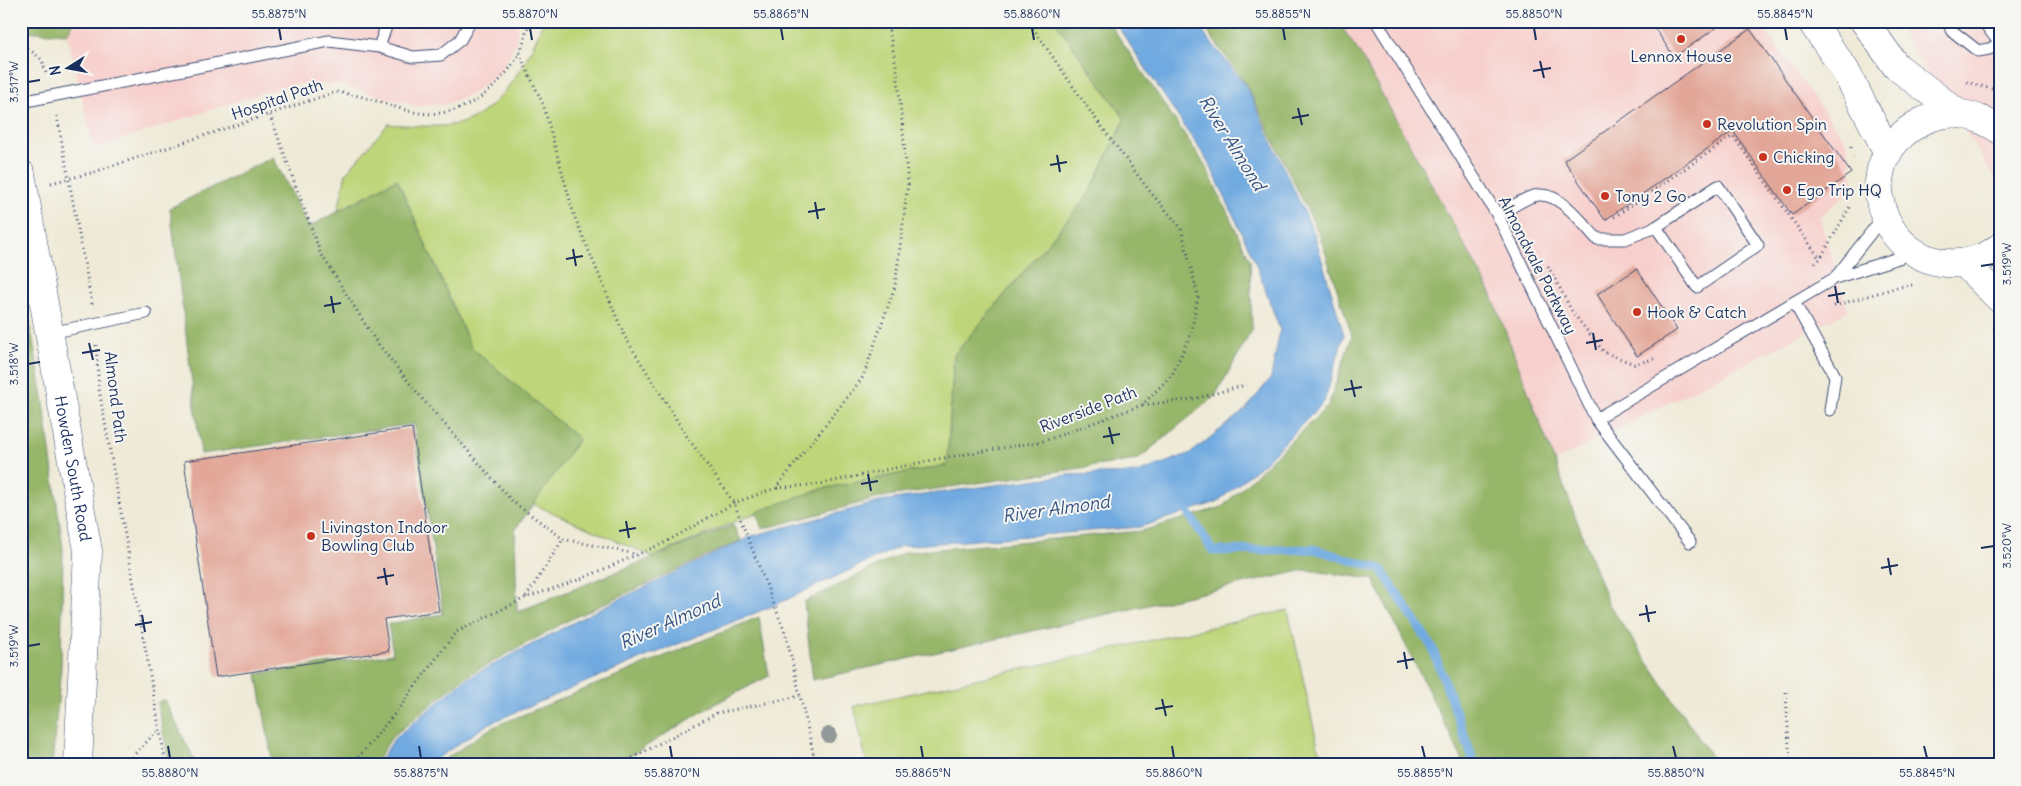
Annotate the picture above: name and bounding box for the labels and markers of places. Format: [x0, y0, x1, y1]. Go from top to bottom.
marker: Lennox House [1675, 33, 1687, 45]
place label: Lennox House [1630, 46, 1732, 66]
place label: Revolution Spin [1717, 114, 1827, 134]
marker: Revolution Spin [1701, 118, 1713, 130]
place label: Chicking [1773, 147, 1834, 167]
marker: Chicking [1757, 151, 1769, 163]
place label: Ego Trip HQ [1797, 180, 1882, 200]
marker: Ego Trip HQ [1781, 184, 1793, 196]
place label: Tony 2 Go [1615, 186, 1687, 206]
marker: Tony 2 Go [1599, 190, 1611, 202]
place label: Hook & Catch [1647, 302, 1747, 322]
marker: Hook & Catch [1631, 306, 1643, 318]
place label: Livingston Indoor Bowling Club [321, 517, 448, 555]
marker: Livingston Indoor Bowling Club [305, 530, 317, 542]

